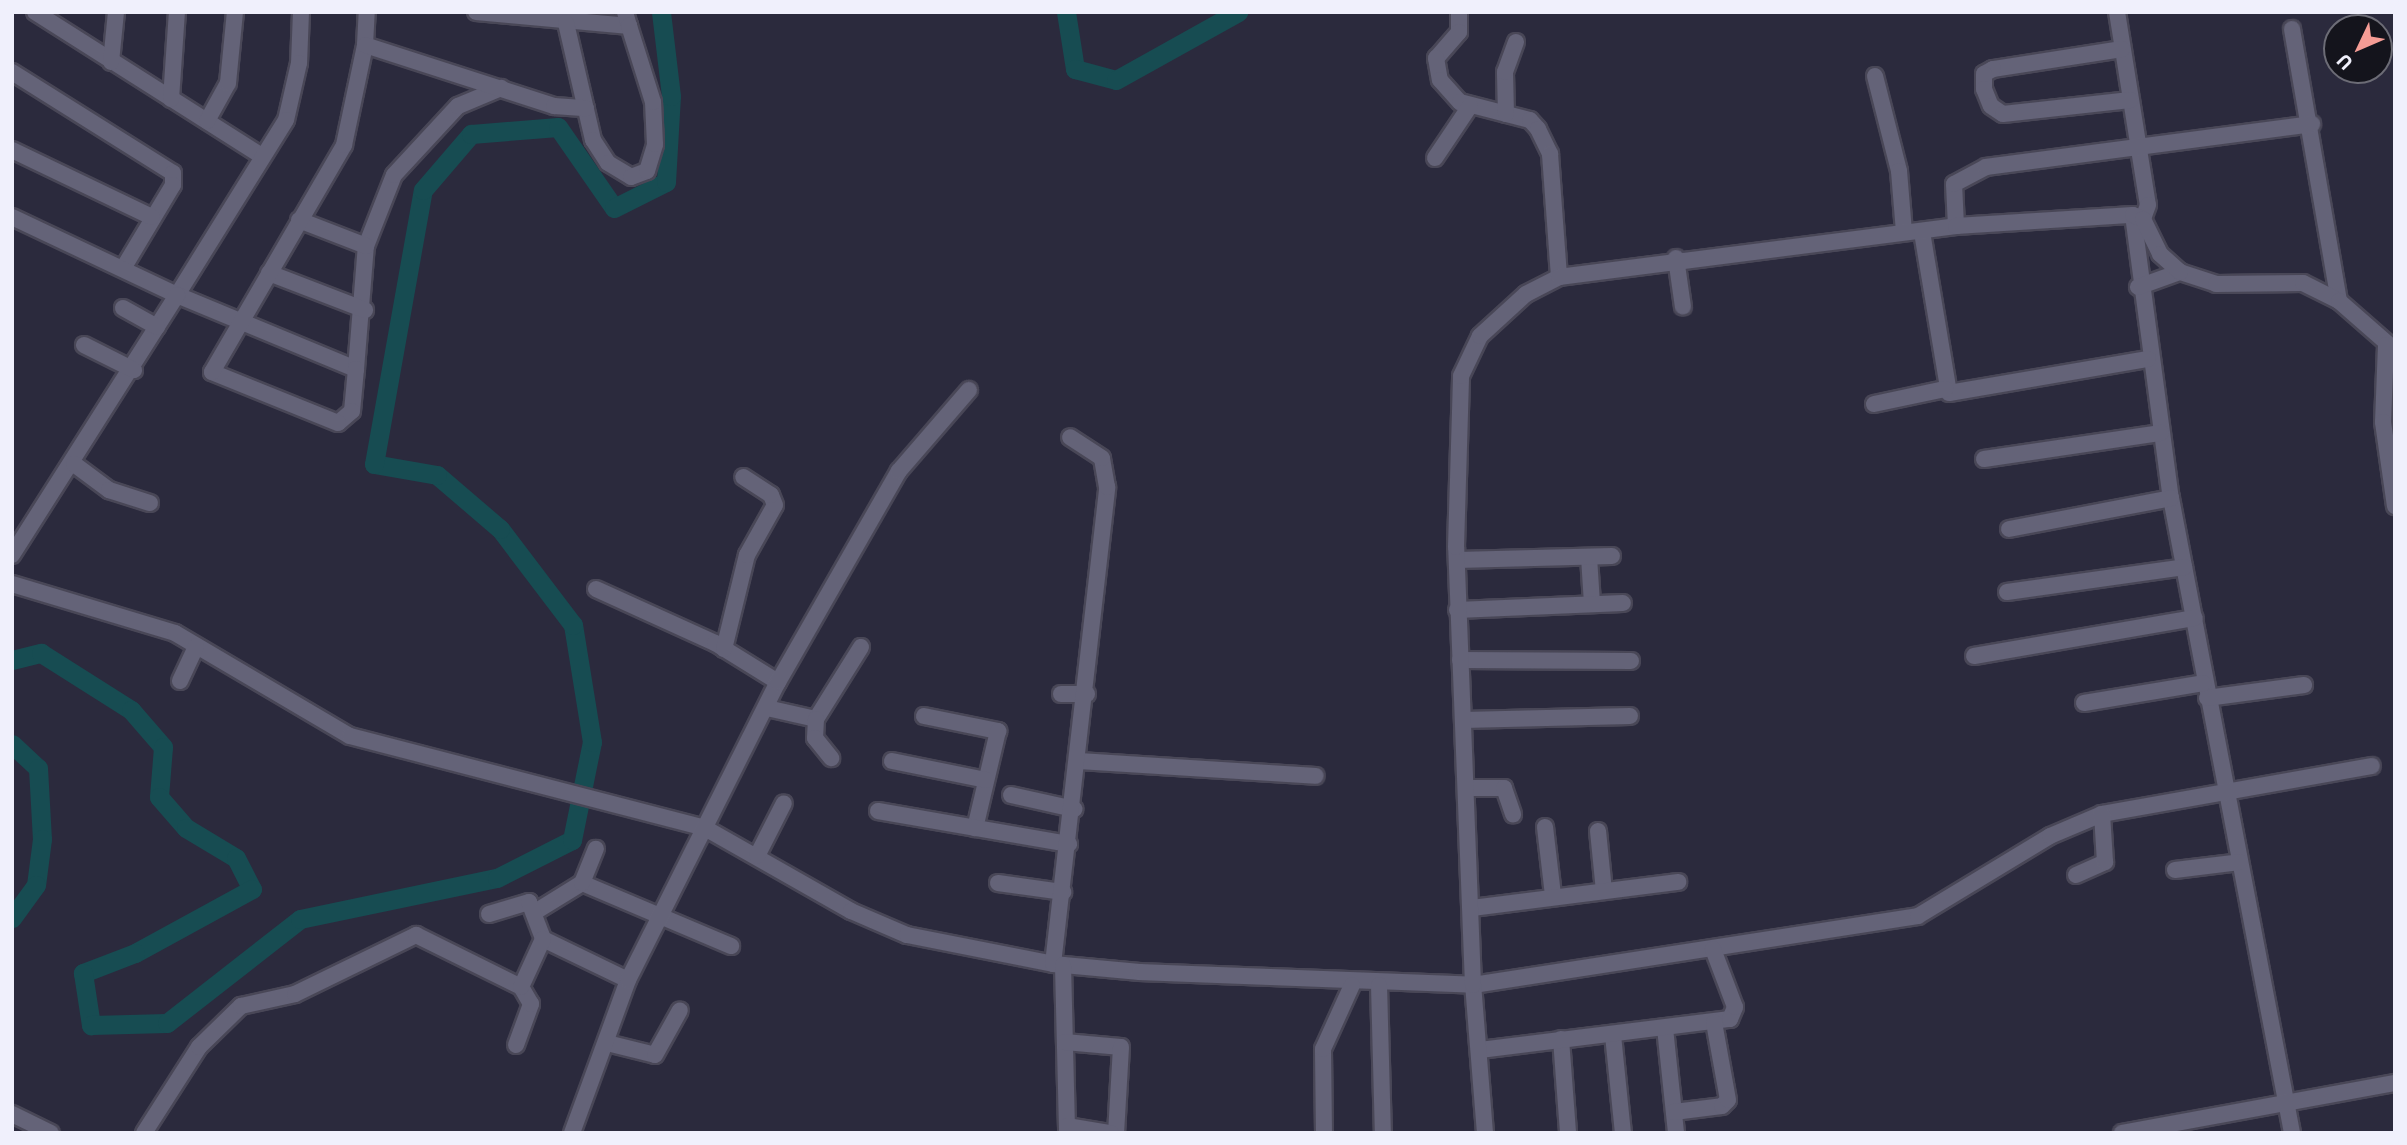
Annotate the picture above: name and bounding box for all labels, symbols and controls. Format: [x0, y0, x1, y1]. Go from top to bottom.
north arrow [2323, 14, 2393, 84]
text: U [2331, 49, 2358, 75]

